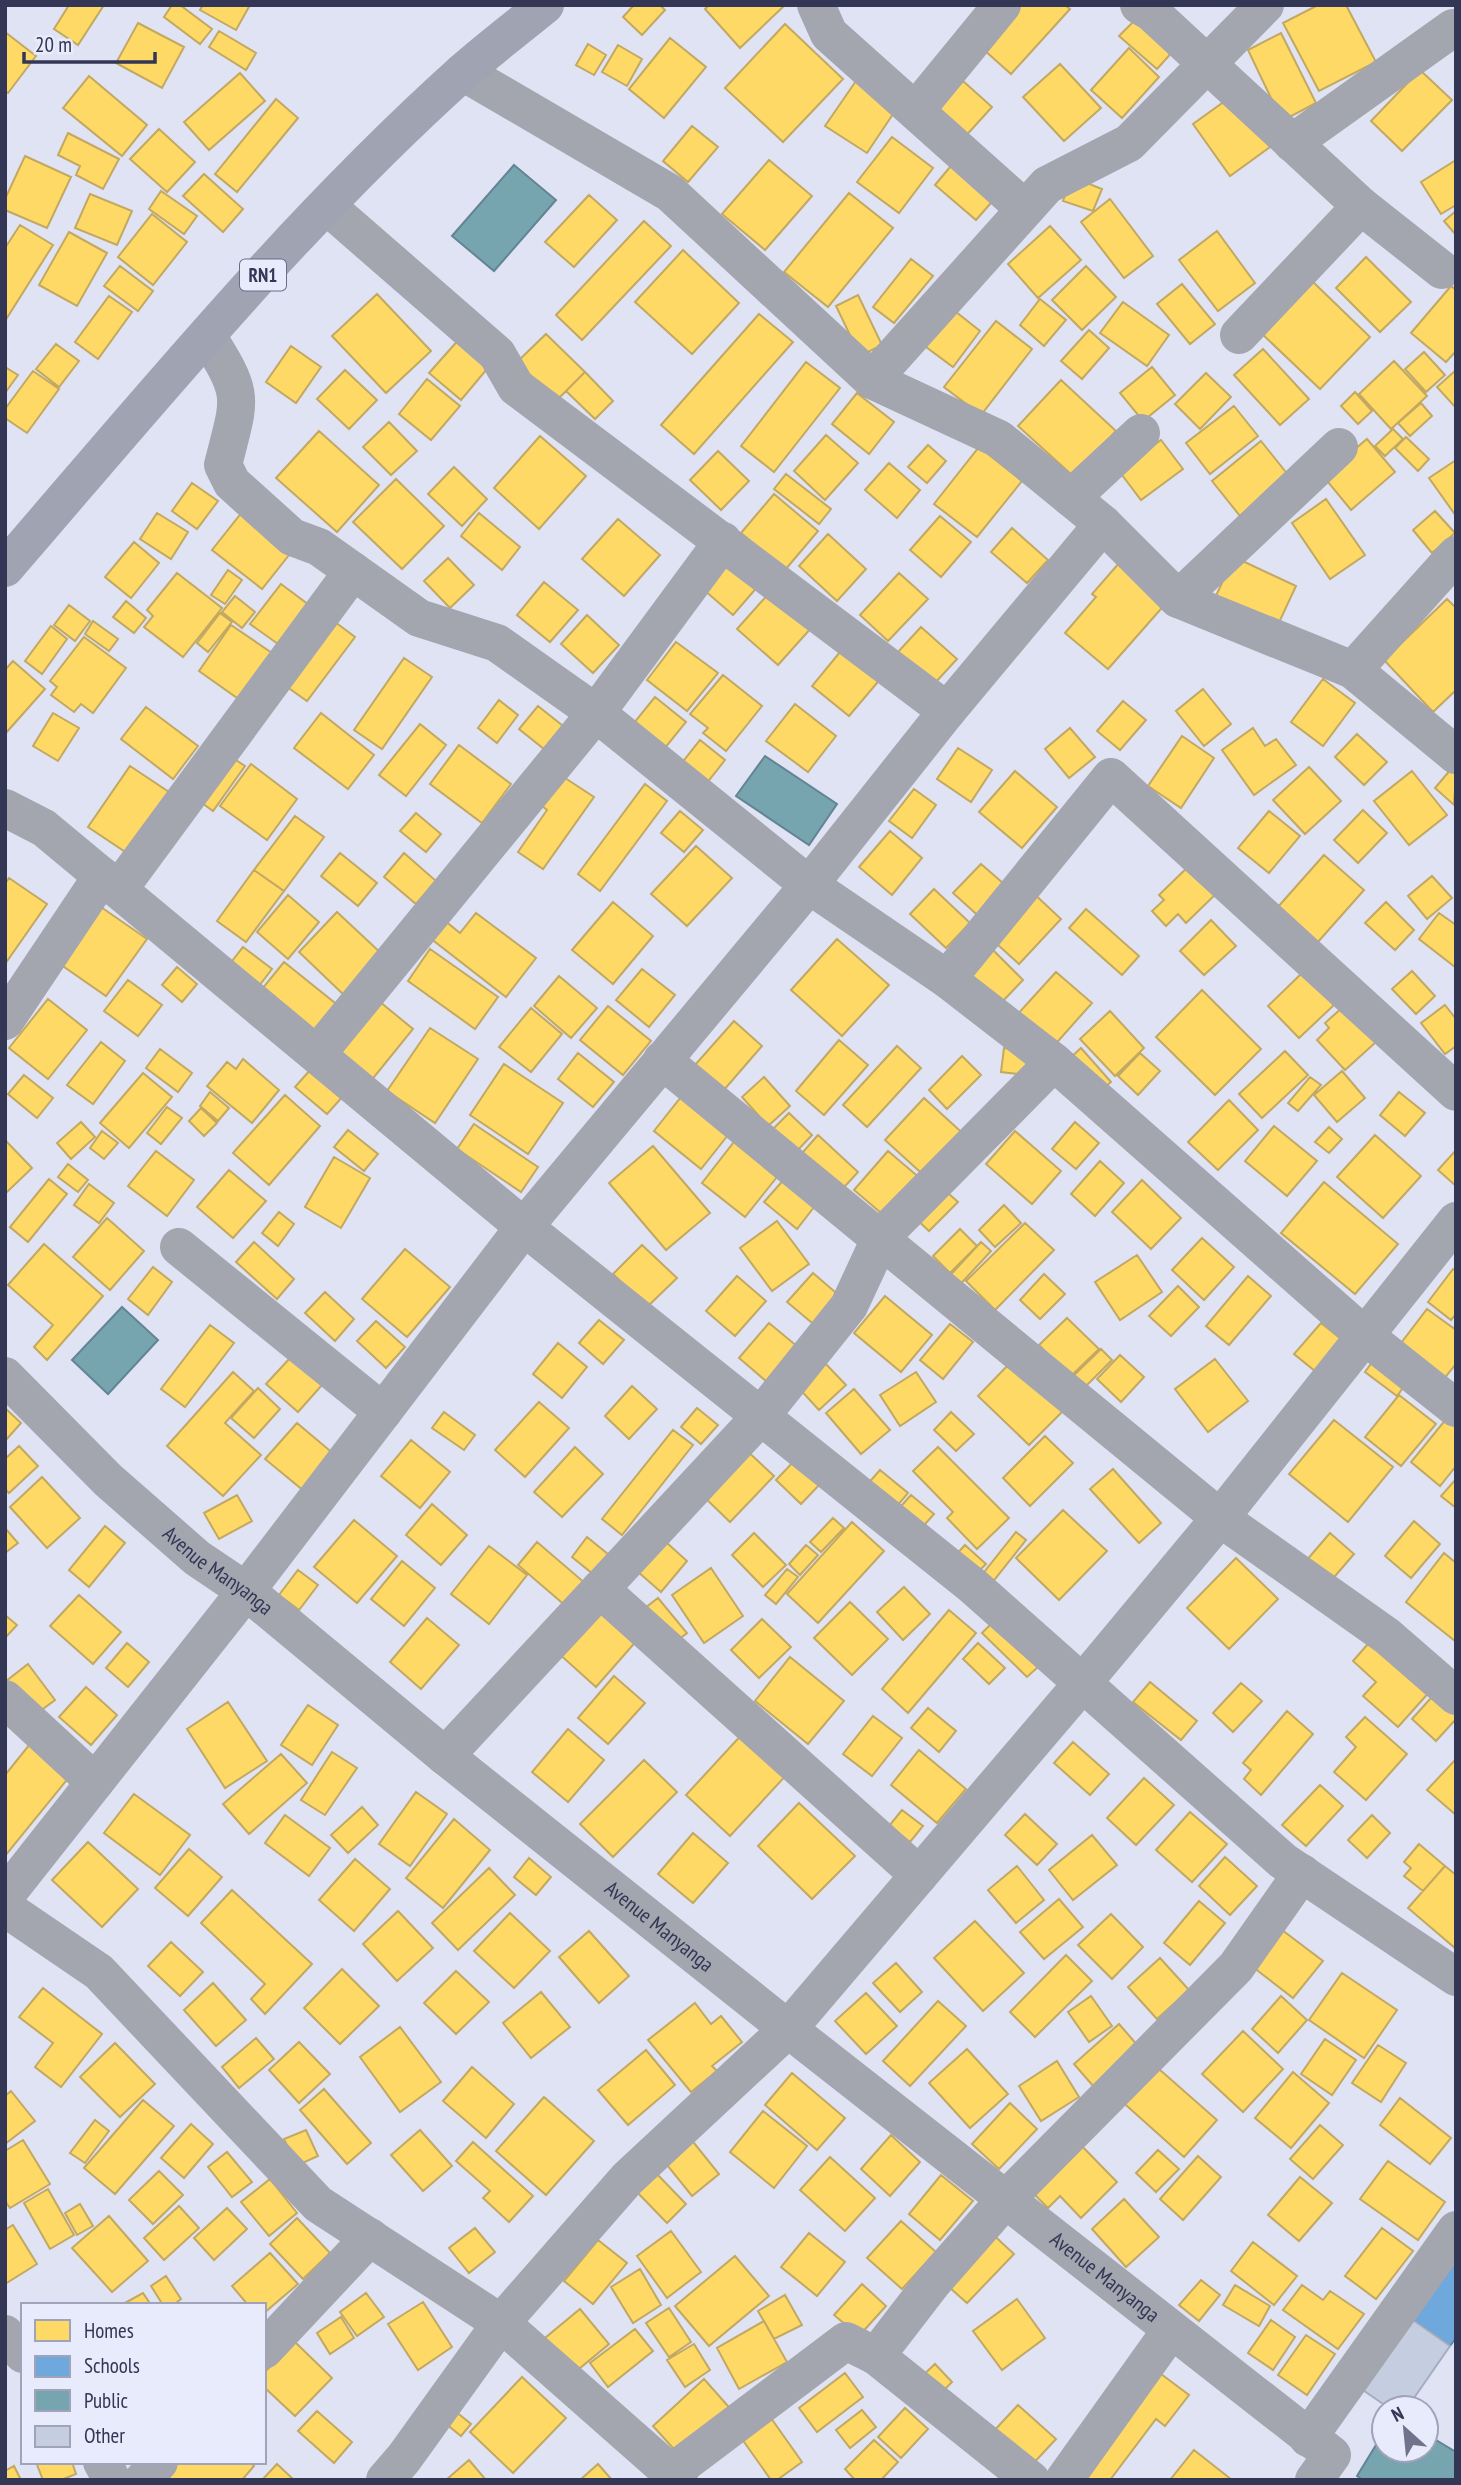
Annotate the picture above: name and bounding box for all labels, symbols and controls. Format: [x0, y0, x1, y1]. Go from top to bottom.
scale bar [24, 21, 156, 65]
text: 20 m [35, 31, 72, 58]
road number: RN1 [240, 260, 286, 290]
street label: Avenue Manyanga [157, 1520, 279, 1621]
street label: Avenue Manyanga [600, 1874, 719, 1978]
street label: Avenue Manyanga [1045, 2225, 1165, 2328]
legend [21, 2303, 266, 2464]
text: Homes [84, 2317, 134, 2344]
text: Schools [84, 2352, 140, 2379]
text: Public [84, 2387, 129, 2414]
north arrow [1370, 2394, 1440, 2464]
text: N [1387, 2401, 1407, 2427]
text: Other [84, 2422, 125, 2449]

